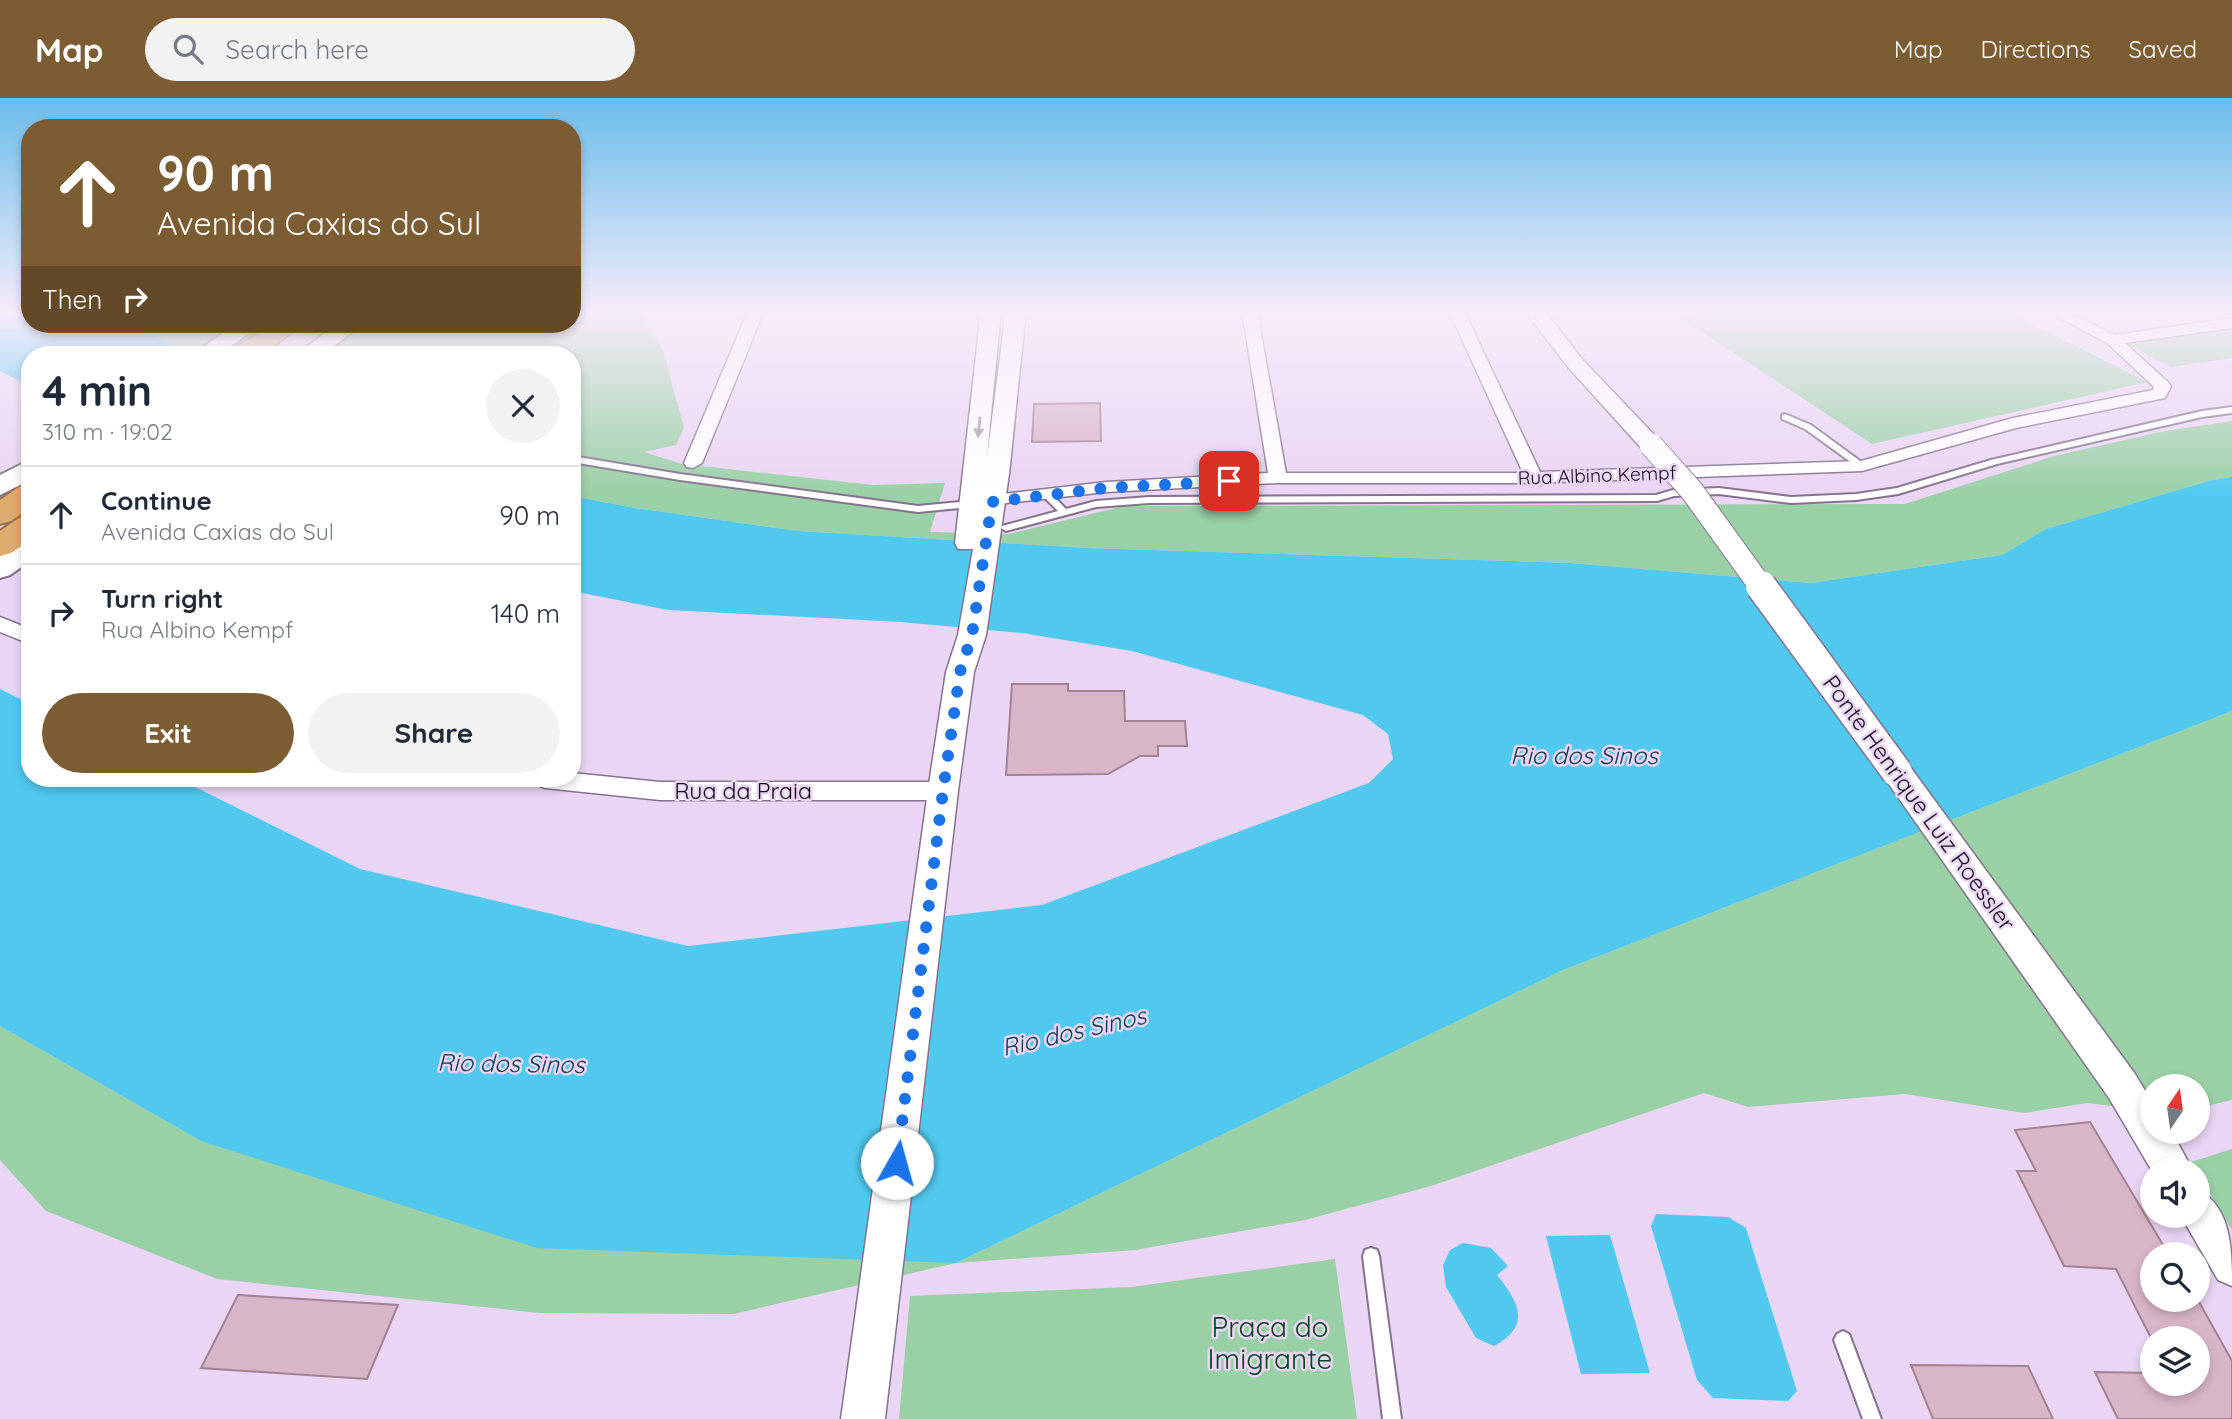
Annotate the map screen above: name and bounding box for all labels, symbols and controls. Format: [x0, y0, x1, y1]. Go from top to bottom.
search box [145, 18, 635, 81]
text: Map [35, 29, 103, 70]
icon: search [169, 30, 207, 68]
text: Search here [225, 33, 369, 66]
text: Map [1894, 34, 1943, 64]
text: Directions [1981, 34, 2091, 64]
text: Saved [2129, 34, 2197, 64]
text: 90 m [157, 142, 274, 203]
icon: ahead [42, 147, 133, 238]
text: Avenida Caxias do Sul [157, 203, 481, 243]
icon: right [116, 280, 154, 318]
text: Then [42, 283, 102, 316]
text: 4 min [42, 364, 152, 417]
button: close [486, 369, 560, 443]
one-way arrow [973, 416, 984, 438]
text: 310 m · 19:02 [42, 417, 173, 446]
pin [1199, 451, 1259, 511]
street label: Rua Albino Kempf [1517, 460, 1677, 490]
icon: arrive [1210, 462, 1248, 500]
text: Continue [101, 484, 212, 517]
icon: ahead [42, 496, 80, 534]
text: 90 m [499, 499, 560, 532]
text: Avenida Caxias do Sul [101, 517, 334, 546]
text: Turn right [101, 582, 223, 615]
icon: right [42, 594, 80, 632]
text: 140 m [491, 597, 560, 630]
text: Rua Albino Kempf [101, 615, 293, 644]
street label: Ponte Henrique Luiz Roessler [1817, 669, 2022, 936]
button: Exit [42, 693, 294, 773]
button: Share [308, 693, 560, 773]
water label: Rio dos Sinos [1510, 740, 1659, 770]
street label: Rua da Praia [674, 776, 812, 805]
water label: Rio dos Sinos [999, 999, 1151, 1062]
water label: Rio dos Sinos [437, 1047, 587, 1079]
north arrow [2140, 1074, 2210, 1144]
map controls [2140, 1074, 2210, 1396]
position arrow [860, 1126, 934, 1200]
button: sound [2140, 1158, 2210, 1228]
button: search [2140, 1242, 2210, 1312]
park label: Praça do Imigrante [1208, 1309, 1332, 1376]
button: layers [2140, 1326, 2210, 1396]

